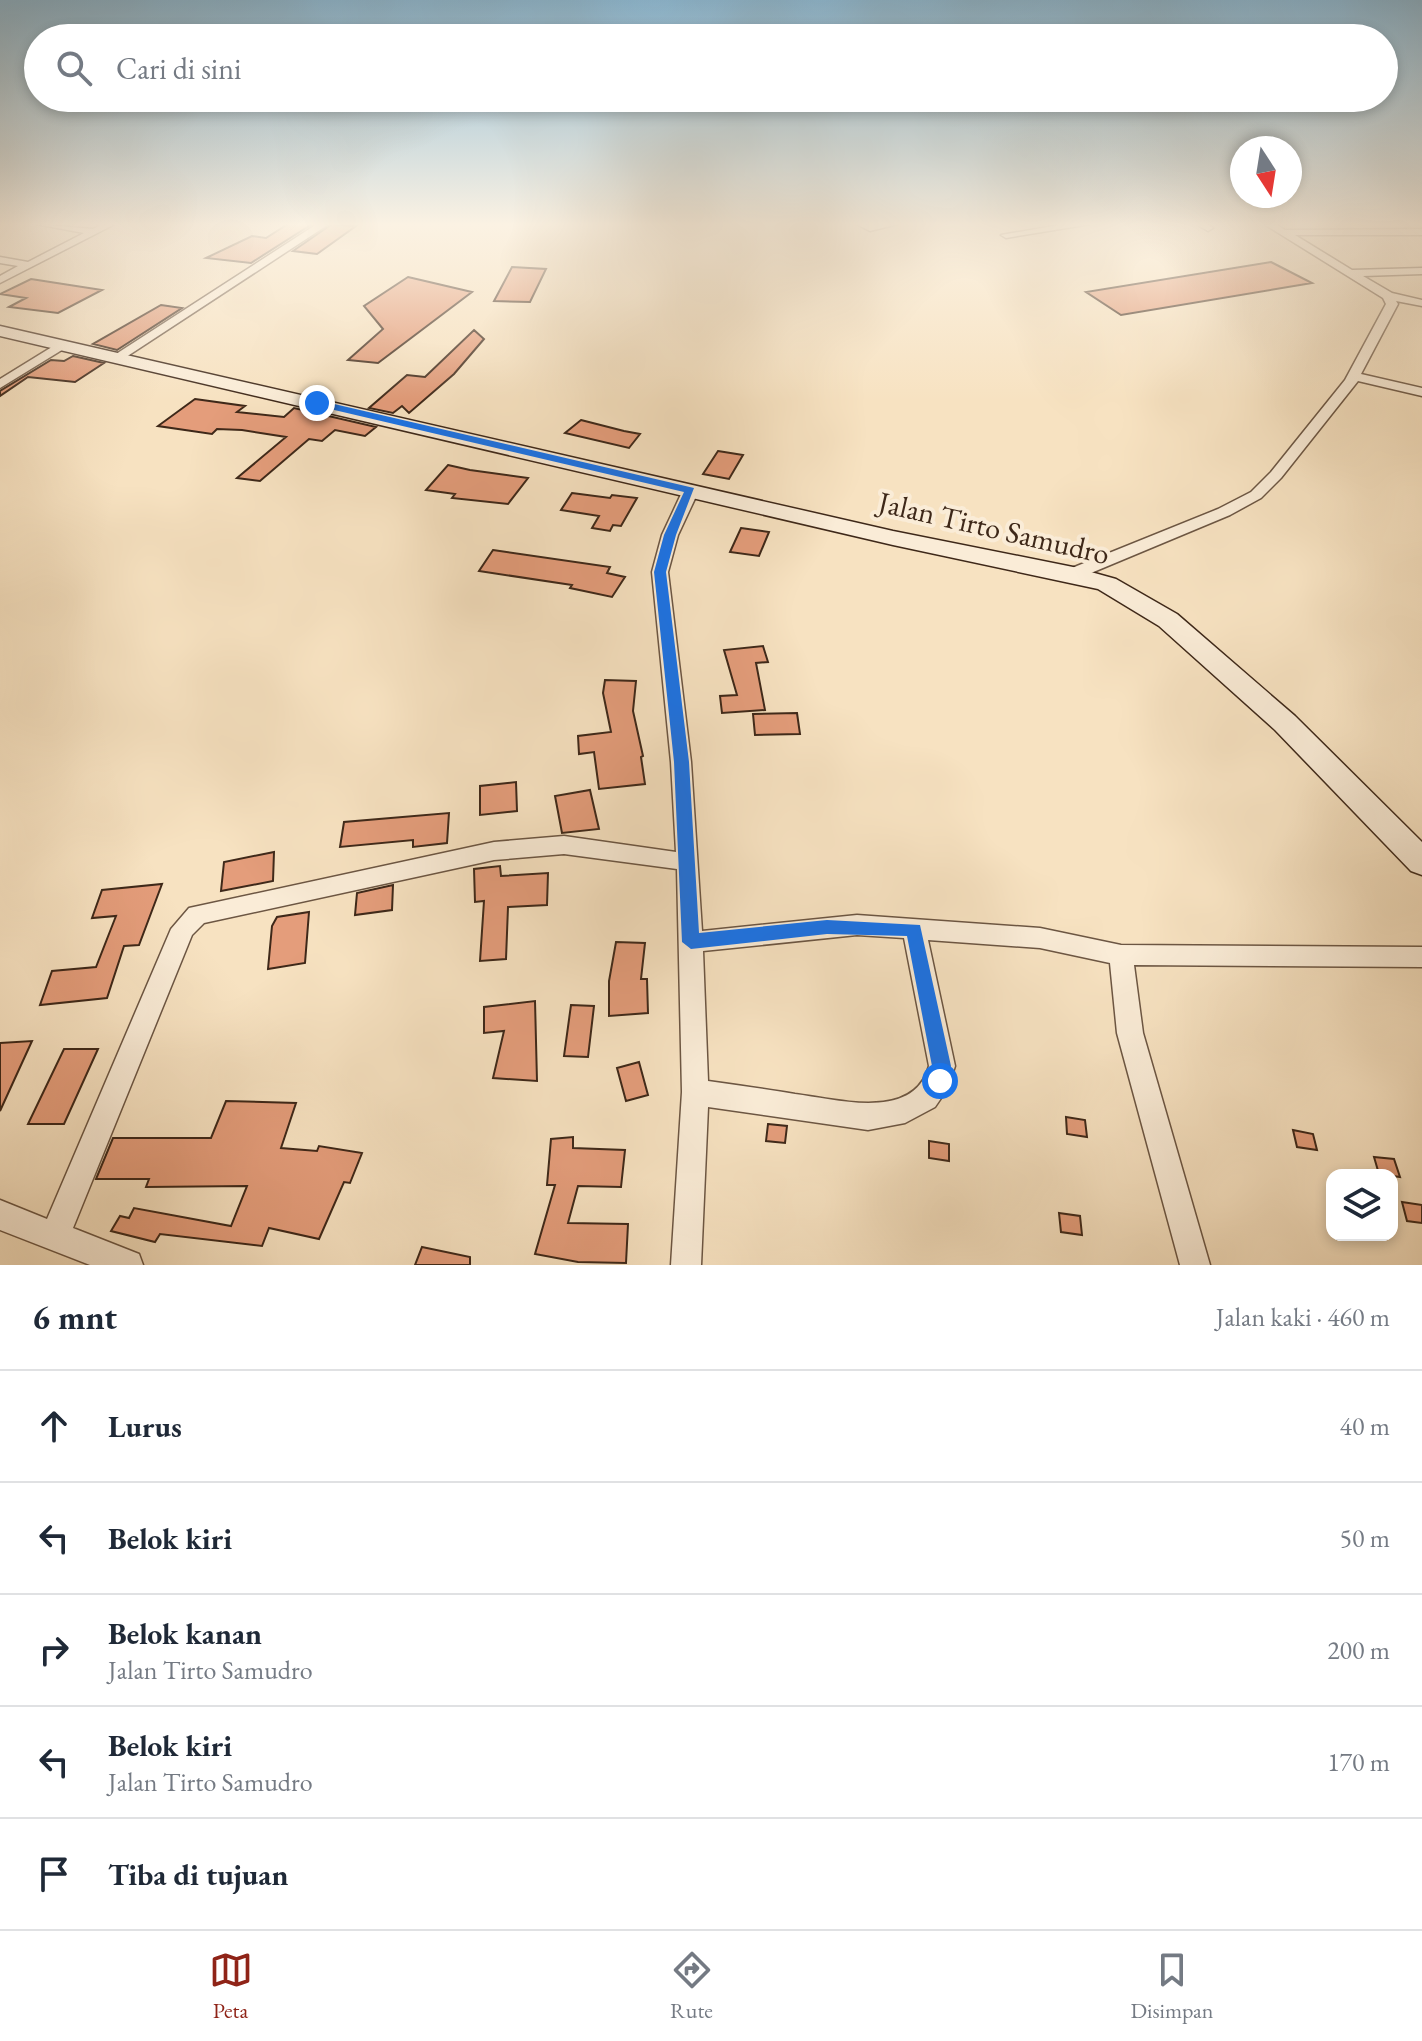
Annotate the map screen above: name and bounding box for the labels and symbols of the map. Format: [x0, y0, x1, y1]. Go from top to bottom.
north arrow [1230, 136, 1302, 208]
route end [299, 385, 335, 421]
street label: Jalan Tirto Samudro [872, 481, 1113, 573]
route start [922, 1063, 958, 1099]

